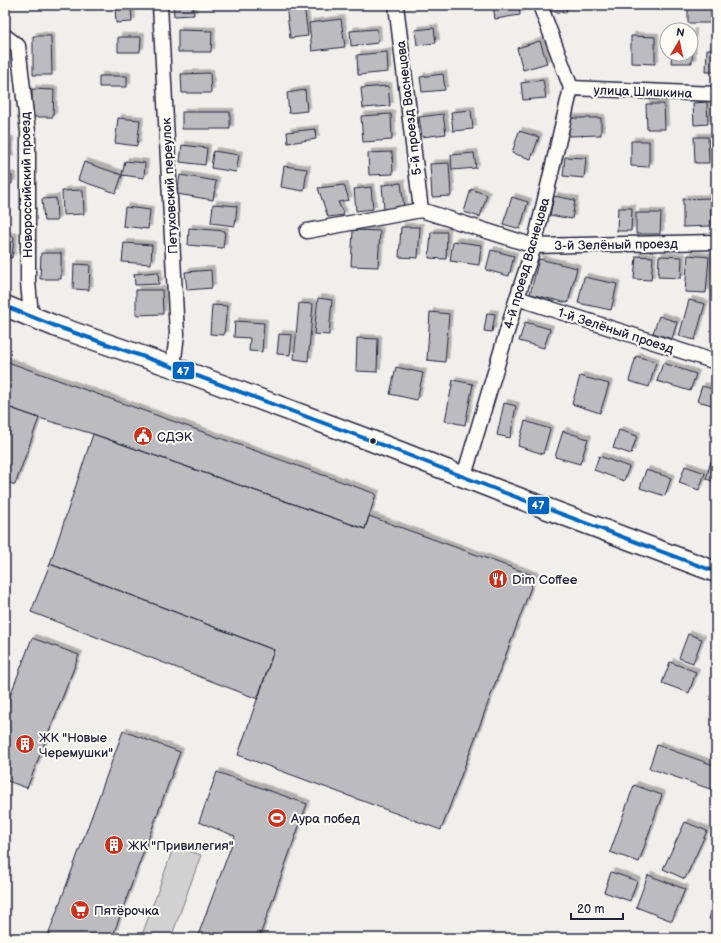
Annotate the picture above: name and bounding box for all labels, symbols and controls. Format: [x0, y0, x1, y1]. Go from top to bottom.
north arrow [659, 22, 699, 62]
text: N [675, 26, 686, 40]
street label: 5-й проезд Васнецова [393, 39, 425, 176]
street label: улица Шишкина [593, 82, 693, 102]
street label: Новороссийский проезд [18, 112, 36, 258]
street label: Петуховский переулок [158, 117, 182, 254]
street label: 4-й проезд Васнецова [501, 195, 553, 331]
street label: 3-й Зелёный проезд [554, 236, 678, 254]
street label: 1-й Зелёный проезд [556, 305, 676, 357]
line badge: 47 [172, 361, 195, 380]
text: 47 [177, 365, 189, 378]
public building icon: СДЭК [132, 425, 154, 447]
place label: СДЭК [157, 429, 193, 445]
unlabelled marker [368, 436, 378, 446]
line badge: 47 [527, 496, 550, 515]
text: 47 [532, 499, 544, 512]
restaurant icon: Dim Coffee [487, 568, 509, 590]
place label: Dim Coffee [512, 572, 578, 588]
place label: ЖК "Новые Черемушки" [39, 730, 113, 761]
building icon: ЖК "Новые Черемушки" [14, 733, 36, 755]
sports icon: Аура побед [266, 807, 288, 829]
place label: Аура побед [290, 811, 360, 827]
building icon: ЖК "Привилегия" [103, 834, 125, 856]
place label: ЖК "Привилегия" [128, 838, 234, 854]
scale bar [571, 895, 623, 921]
supermarket icon: Пятёрочка [69, 899, 91, 921]
text: 20 m [577, 902, 604, 917]
place label: Пятёрочка [94, 903, 159, 919]

